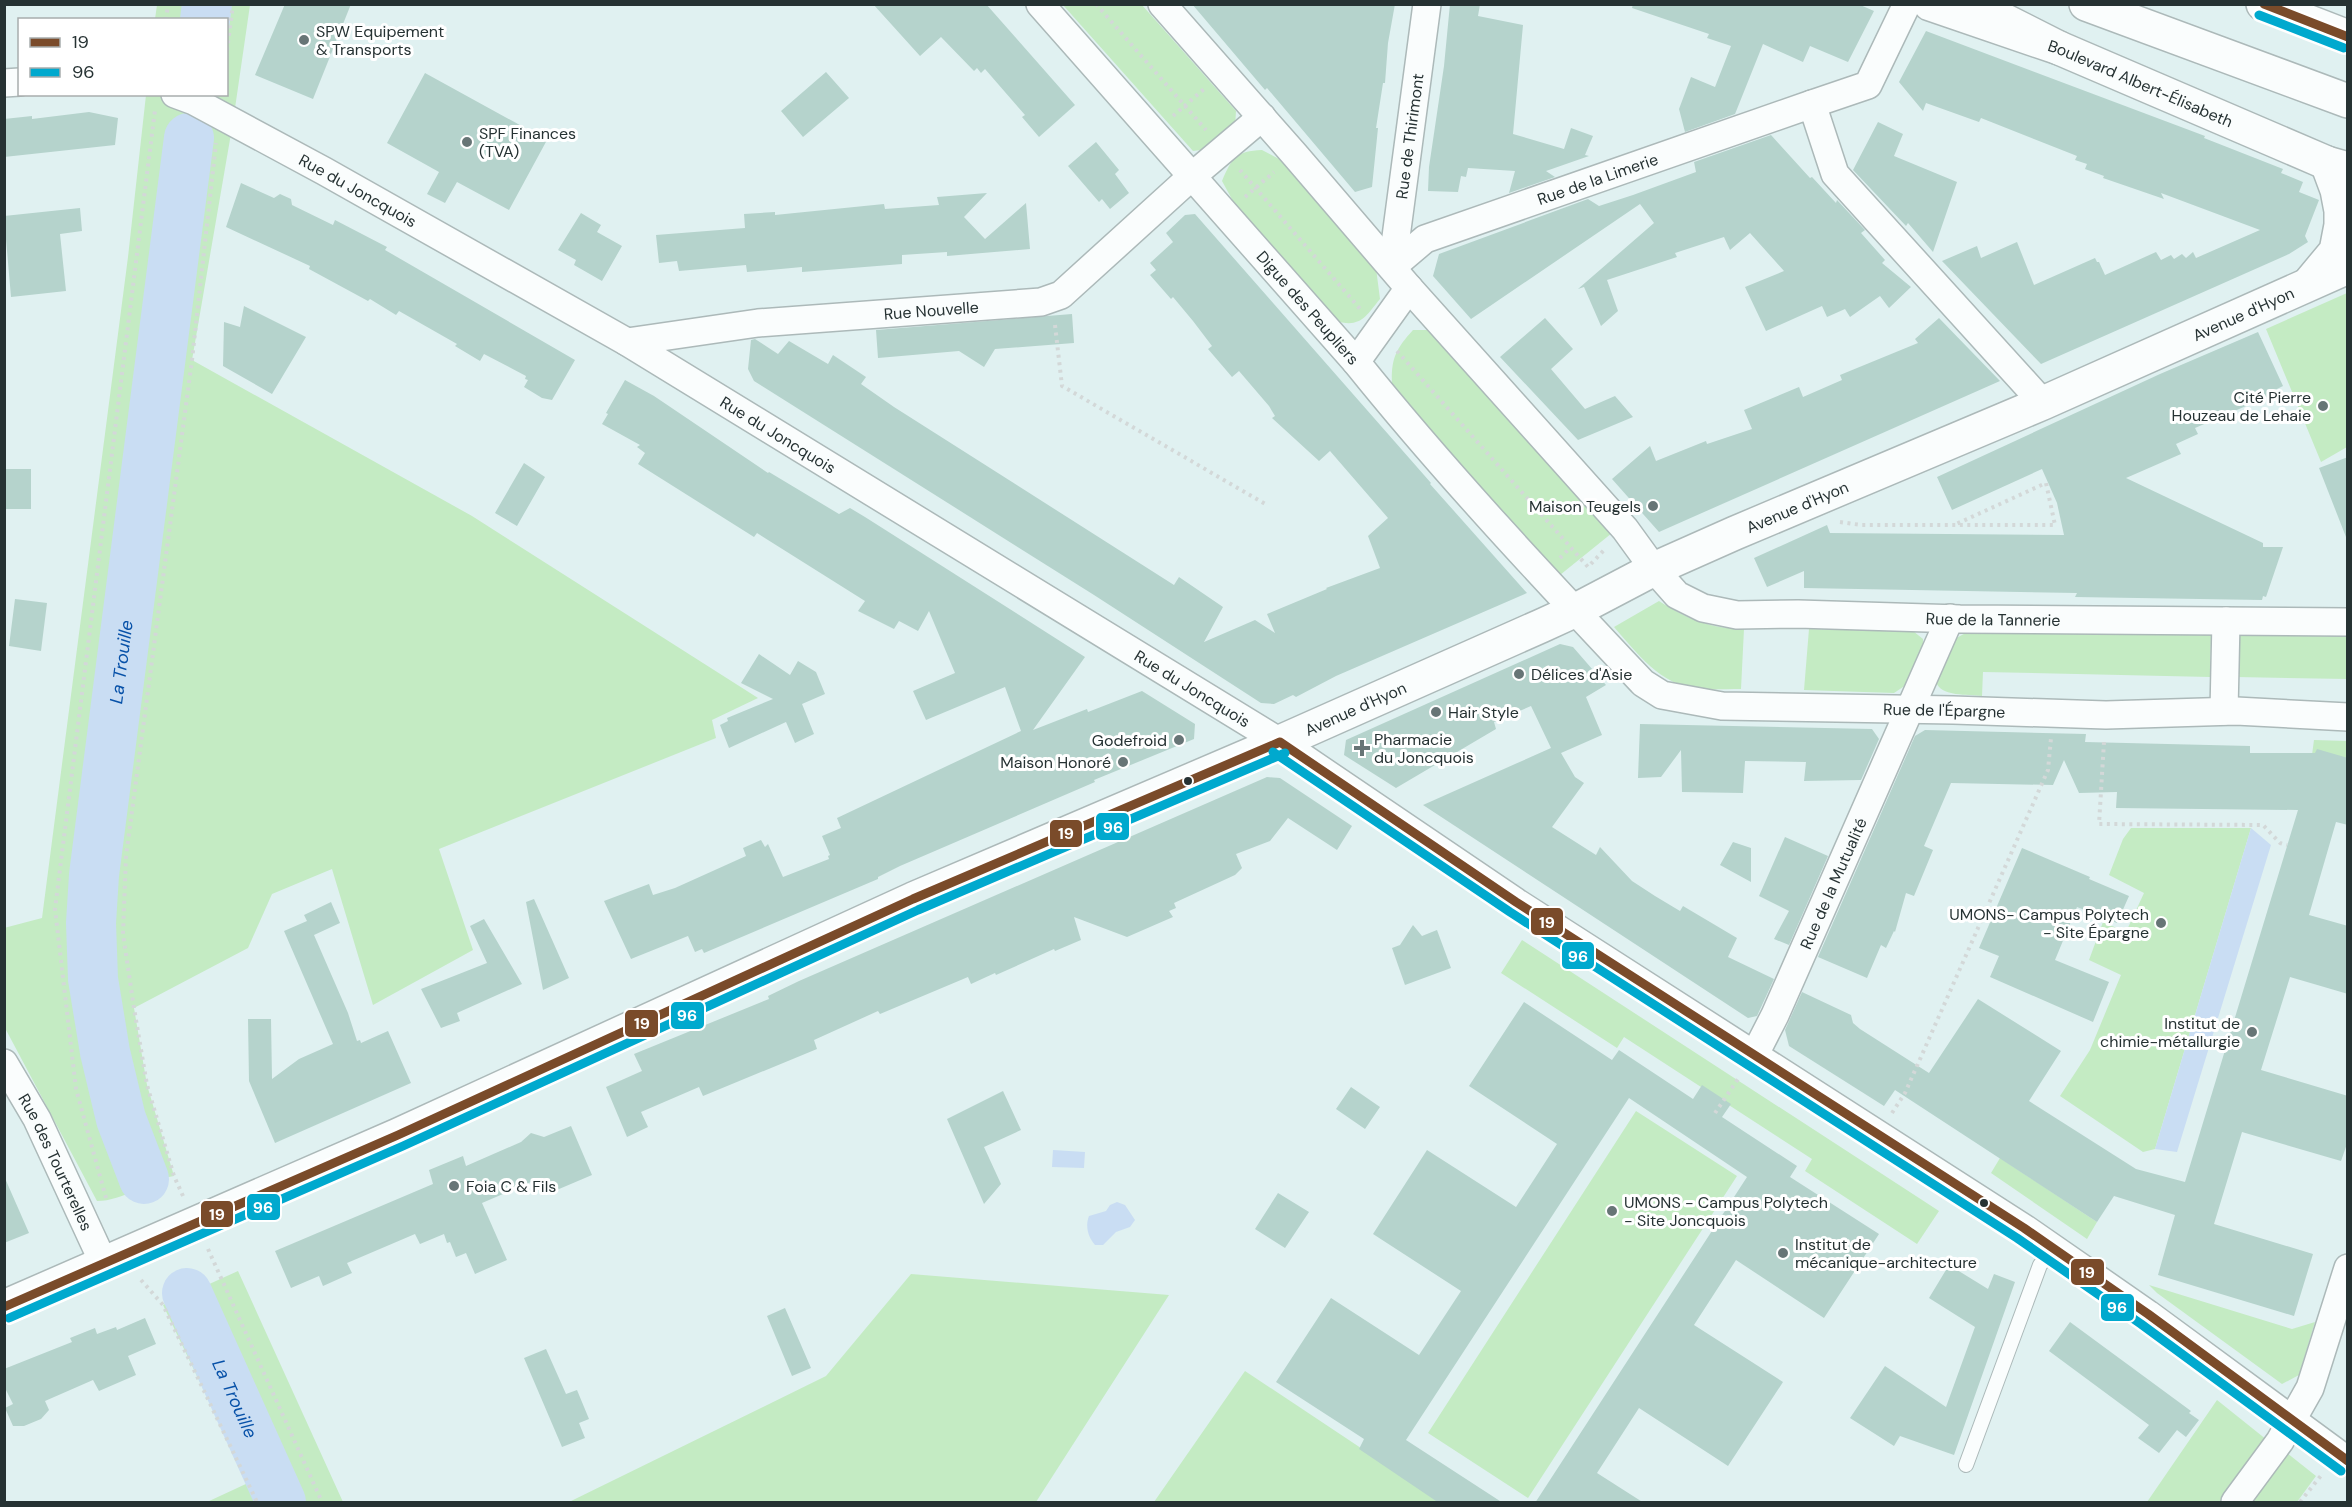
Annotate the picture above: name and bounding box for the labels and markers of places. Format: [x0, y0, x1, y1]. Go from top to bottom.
place label: SPW Equipement & Transports [316, 21, 444, 60]
marker: SPW Equipement & Transports [297, 33, 311, 47]
place label: SPF Finances (TVA) [479, 123, 576, 162]
marker: SPF Finances (TVA) [460, 135, 474, 149]
place label: Cité Pierre Houzeau de Lehaie [2172, 387, 2311, 426]
marker: Cité Pierre Houzeau de Lehaie [2316, 399, 2330, 413]
place label: Maison Teugels [1529, 496, 1641, 517]
marker: Maison Teugels [1646, 499, 1660, 513]
place label: Délices d'Asie [1531, 664, 1632, 685]
marker: Délices d'Asie [1512, 667, 1526, 681]
place label: Hair Style [1448, 702, 1519, 723]
marker: Hair Style [1429, 705, 1443, 719]
place label: Pharmacie du Joncquois [1374, 729, 1474, 768]
place label: Godefroid [1092, 730, 1167, 751]
marker: Godefroid [1172, 733, 1186, 747]
marker: Pharmacie du Joncquois [1355, 741, 1369, 755]
place label: Maison Honoré [1000, 752, 1111, 773]
marker: Maison Honoré [1116, 755, 1130, 769]
unlabelled marker [1182, 775, 1194, 787]
place label: UMONS- Campus Polytech - Site Épargne [1949, 904, 2149, 943]
marker: UMONS- Campus Polytech - Site Épargne [2154, 916, 2168, 930]
place label: Institut de chimie-métallurgie [2100, 1013, 2240, 1052]
marker: Institut de chimie-métallurgie [2245, 1025, 2259, 1039]
place label: Foia C & Fils [466, 1176, 556, 1197]
marker: Foia C & Fils [447, 1179, 461, 1193]
place label: UMONS - Campus Polytech - Site Joncquois [1624, 1192, 1828, 1231]
unlabelled marker [1978, 1197, 1990, 1209]
marker: UMONS - Campus Polytech - Site Joncquois [1605, 1204, 1619, 1218]
place label: Institut de mécanique-architecture [1795, 1234, 1977, 1273]
marker: Institut de mécanique-architecture [1776, 1246, 1790, 1260]

